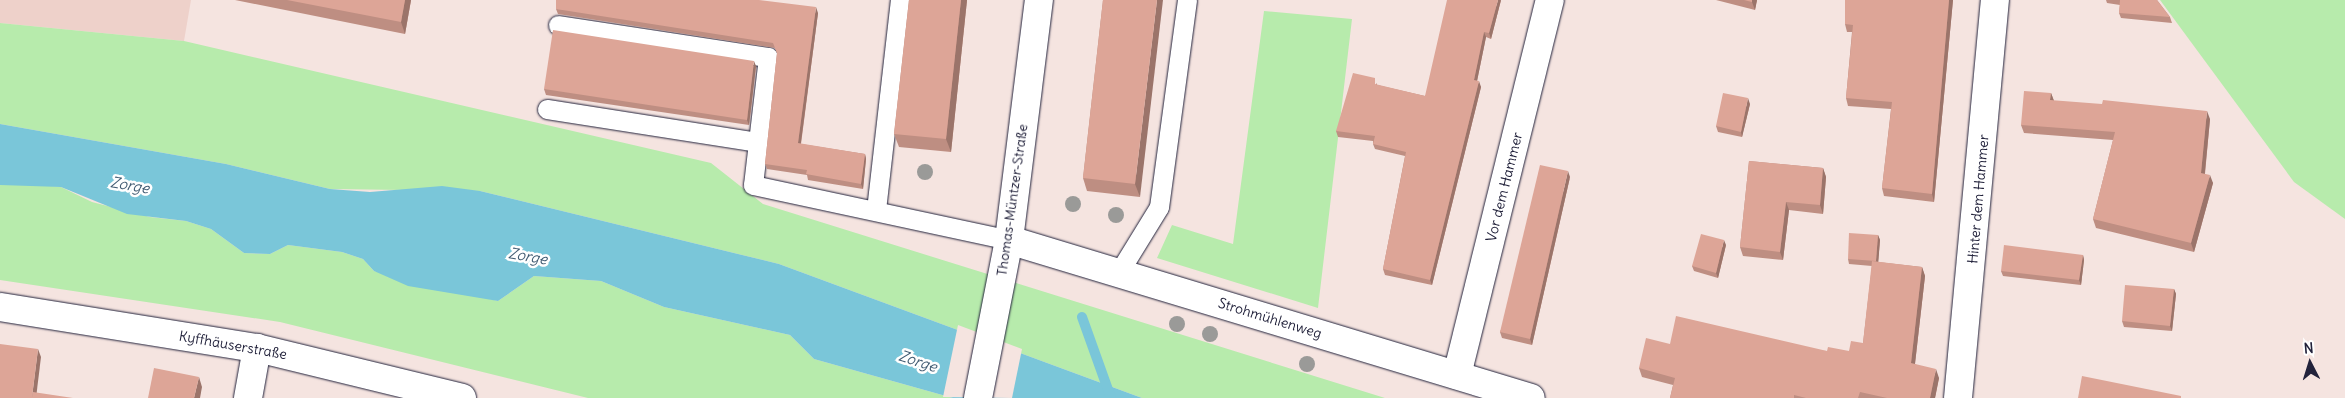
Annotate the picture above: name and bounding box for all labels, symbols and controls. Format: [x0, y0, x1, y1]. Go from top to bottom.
street label: Thomas-Müntzer-Straße [993, 123, 1031, 277]
street label: Vor dem Hammer [1482, 130, 1526, 244]
street label: Hinter dem Hammer [1964, 134, 1992, 264]
water label: Zorge [109, 173, 151, 197]
water label: Zorge [507, 244, 549, 268]
street label: Strohmühlenweg [1216, 294, 1324, 342]
street label: Kyffhäuserstraße [178, 327, 288, 363]
north arrow [2285, 338, 2335, 388]
text: N [2303, 339, 2314, 357]
water label: Zorge [897, 346, 939, 376]

